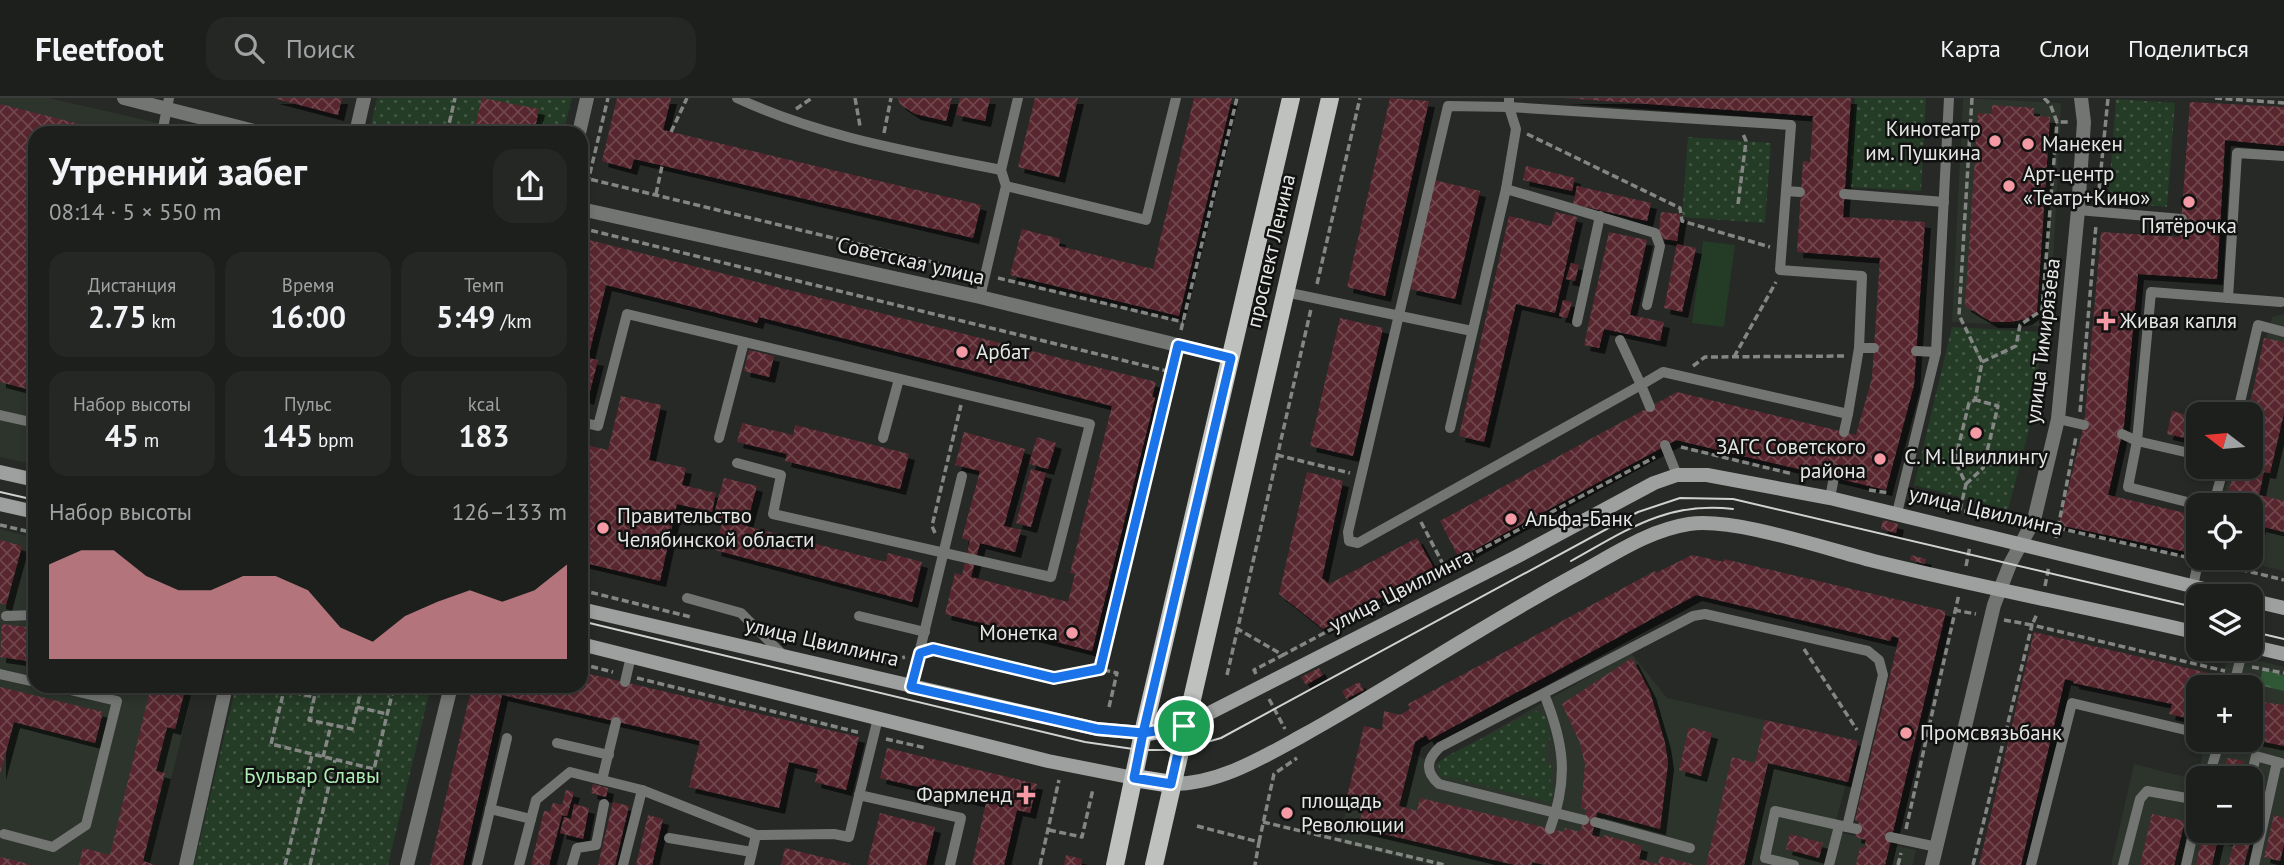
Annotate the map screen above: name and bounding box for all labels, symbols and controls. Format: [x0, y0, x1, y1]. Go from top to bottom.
search box [206, 17, 696, 80]
text: Fleetfoot [35, 27, 164, 70]
icon: search [230, 29, 268, 67]
text: Поиск [286, 32, 355, 65]
text: Карта [1940, 33, 2001, 64]
text: Слои [2039, 33, 2090, 64]
text: Поделиться [2128, 33, 2249, 64]
place label: Кинотеатр им. Пушкина [1865, 115, 1981, 166]
place label: Манекен [2042, 130, 2123, 157]
marker: Кинотеатр им. Пушкина [1987, 133, 2003, 149]
marker: Манекен [2020, 136, 2036, 152]
text: Утренний забег [49, 146, 307, 195]
button: share [493, 149, 567, 223]
place label: Арт-центр «Театр+Кино» [2023, 160, 2150, 211]
street label: проспект Ленина [1240, 172, 1301, 330]
marker: Арт-центр «Театр+Кино» [2001, 178, 2017, 194]
marker: Пятёрочка [2181, 194, 2197, 210]
text: 08:14 · 5 × 550 m [49, 197, 221, 226]
place label: Пятёрочка [2141, 212, 2237, 239]
street label: Советская улица [835, 230, 988, 291]
street label: улица Тимирязева [2019, 257, 2066, 425]
text: Дистанция [88, 273, 176, 297]
text: Время [282, 273, 334, 297]
text: Темп [464, 273, 504, 297]
text: 2.75 [88, 297, 146, 336]
text: 16:00 [270, 297, 346, 336]
text: 5:49 [436, 297, 495, 336]
place label: Живая капля [2119, 307, 2237, 334]
text: km [146, 309, 176, 333]
text: /km [495, 309, 532, 333]
marker: Живая капля [2098, 313, 2114, 329]
place label: Арбат [976, 338, 1030, 365]
marker: Арбат [954, 344, 970, 360]
text: Набор высоты [73, 392, 191, 416]
text: Пульс [284, 392, 332, 416]
text: kcal [468, 392, 500, 416]
north arrow [2186, 402, 2263, 480]
map controls [2186, 402, 2263, 843]
text: 45 [105, 416, 139, 455]
text: 145 [262, 416, 313, 455]
text: 183 [458, 416, 510, 455]
marker: С. М. Цвиллингу [1968, 425, 1984, 441]
text: m [139, 428, 159, 452]
text: bpm [313, 428, 354, 452]
place label: ЗАГС Советского района [1716, 433, 1866, 484]
place label: С. М. Цвиллингу [1904, 443, 2048, 470]
marker: ЗАГС Советского района [1872, 451, 1888, 467]
street label: улица Цвиллинга [1906, 480, 2066, 541]
button: locate [2186, 493, 2263, 570]
text: Набор высоты [49, 497, 192, 526]
text: 126–133 m [452, 497, 567, 526]
place label: Правительство Челябинской области [617, 502, 814, 553]
place label: Альфа-Банк [1525, 505, 1633, 532]
marker: Альфа-Банк [1503, 511, 1519, 527]
marker: Правительство Челябинской области [595, 520, 611, 536]
street label: улица Цвиллинга [1324, 542, 1477, 637]
button: layers [2186, 584, 2263, 661]
street label: улица Цвиллинга [742, 611, 902, 672]
place label: Монетка [979, 619, 1058, 646]
marker: Монетка [1064, 625, 1080, 641]
button: + [2186, 675, 2263, 752]
pin [1154, 696, 1214, 756]
icon: arrive [1165, 707, 1203, 745]
place label: Промсвязьбанк [1920, 719, 2062, 746]
marker: Промсвязьбанк [1898, 725, 1914, 741]
park label: Бульвар Славы [244, 762, 380, 789]
button: − [2186, 766, 2263, 843]
place label: Фармленд [916, 781, 1012, 808]
marker: Фармленд [1018, 787, 1034, 803]
place label: площадь Революции [1301, 787, 1404, 838]
marker: площадь Революции [1279, 805, 1295, 821]

